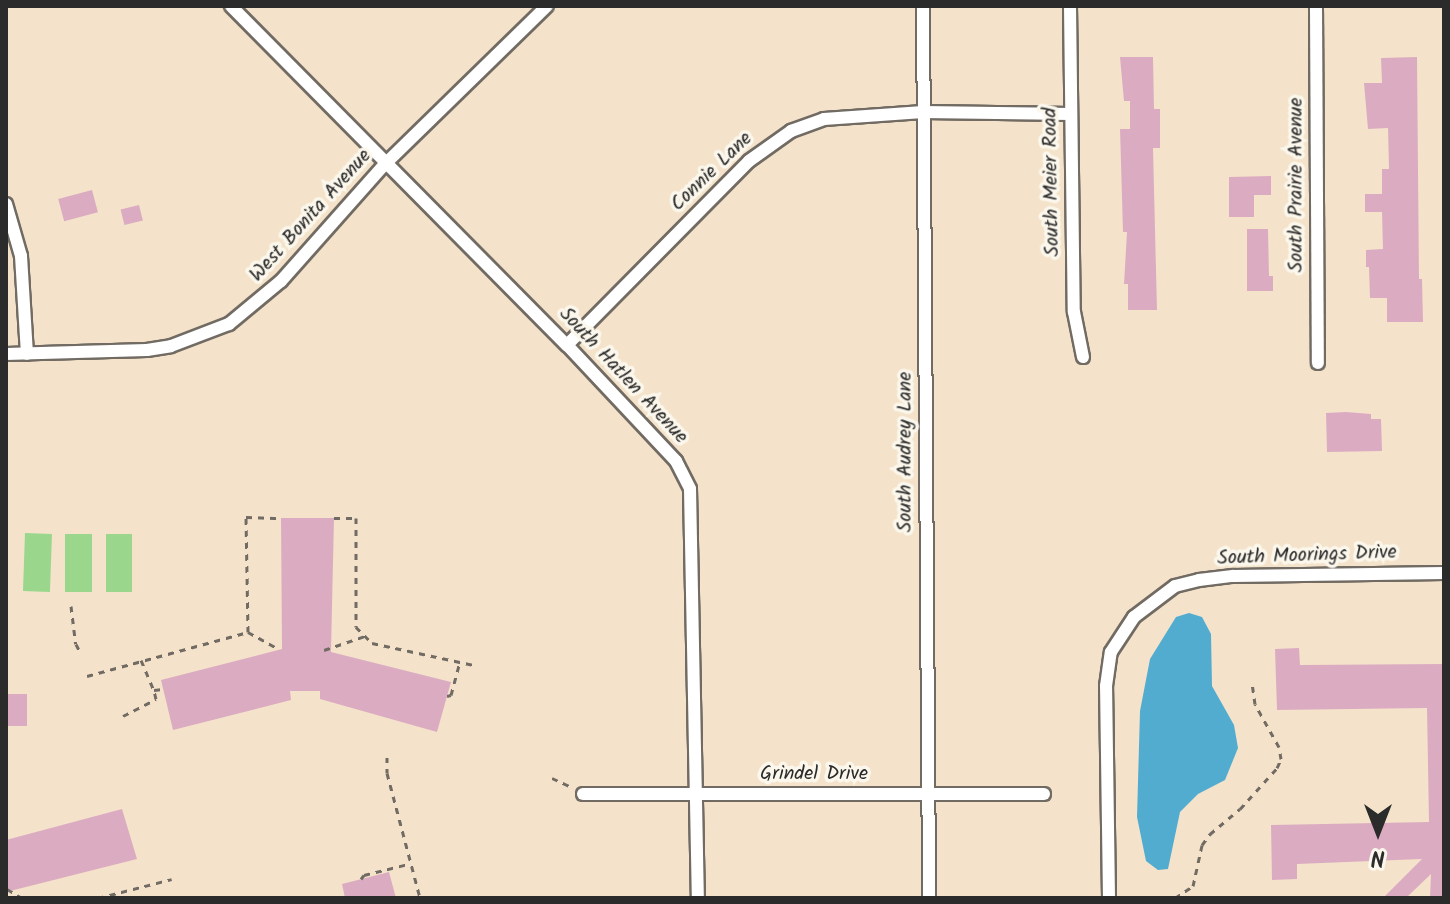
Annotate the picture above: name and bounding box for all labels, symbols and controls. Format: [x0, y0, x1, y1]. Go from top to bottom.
street label: South Prairie Avenue [1285, 98, 1309, 272]
street label: South Meier Road [1039, 107, 1065, 257]
street label: Connie Lane [666, 127, 758, 217]
street label: West Bonita Avenue [245, 145, 377, 287]
street label: South Hatlen Avenue [554, 303, 692, 449]
street label: South Audrey Lane [894, 372, 918, 532]
street label: South Moorings Drive [1217, 541, 1397, 571]
street label: Grindel Drive [760, 762, 868, 786]
north arrow [1338, 792, 1418, 872]
text: N [1371, 839, 1385, 874]

